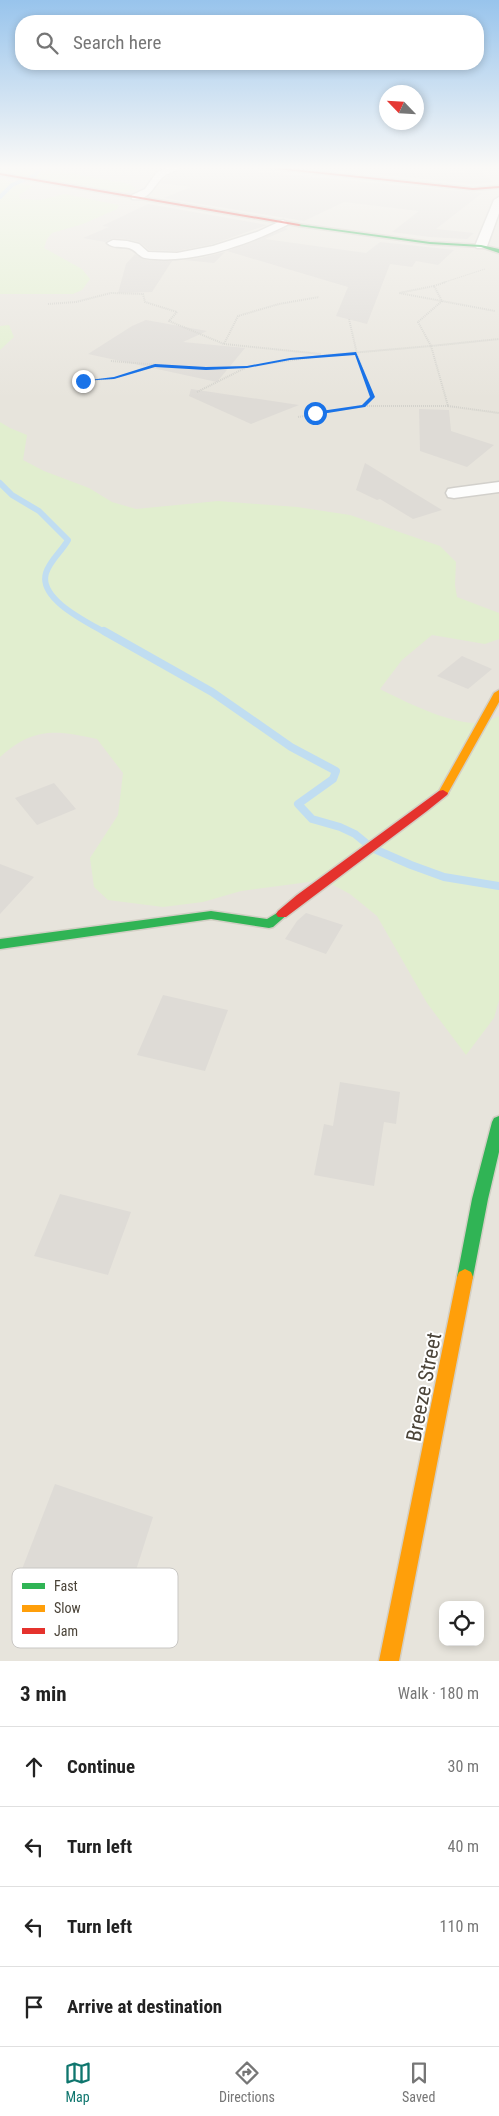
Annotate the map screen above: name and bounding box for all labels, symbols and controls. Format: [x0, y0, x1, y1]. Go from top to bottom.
search box [15, 15, 484, 70]
icon: search [33, 29, 61, 57]
text: Search here [73, 31, 161, 54]
north arrow [379, 85, 424, 130]
route end [72, 370, 95, 393]
route start [304, 402, 327, 425]
street label: Breeze Street [402, 1331, 446, 1443]
legend [12, 1568, 178, 1648]
text: Fast [54, 1578, 78, 1594]
text: Slow [54, 1600, 81, 1616]
map controls [439, 1601, 484, 1646]
button: locate [439, 1601, 484, 1646]
text: Jam [54, 1623, 78, 1639]
text: 3 min [20, 1682, 67, 1706]
text: Walk · 180 m [398, 1684, 479, 1703]
icon: ahead [20, 1753, 48, 1781]
text: Continue [67, 1755, 135, 1778]
text: 30 m [447, 1757, 479, 1776]
icon: left [20, 1833, 48, 1861]
text: Turn left [67, 1835, 132, 1858]
text: 40 m [447, 1837, 479, 1856]
icon: left [20, 1913, 48, 1941]
text: Turn left [67, 1915, 132, 1938]
text: 110 m [440, 1917, 479, 1936]
icon: arrive [20, 1993, 48, 2021]
text: Arrive at destination [67, 1995, 222, 2018]
tab: Map [64, 2059, 92, 2105]
tab: Directions [219, 2059, 275, 2105]
tab: Saved [402, 2059, 435, 2105]

